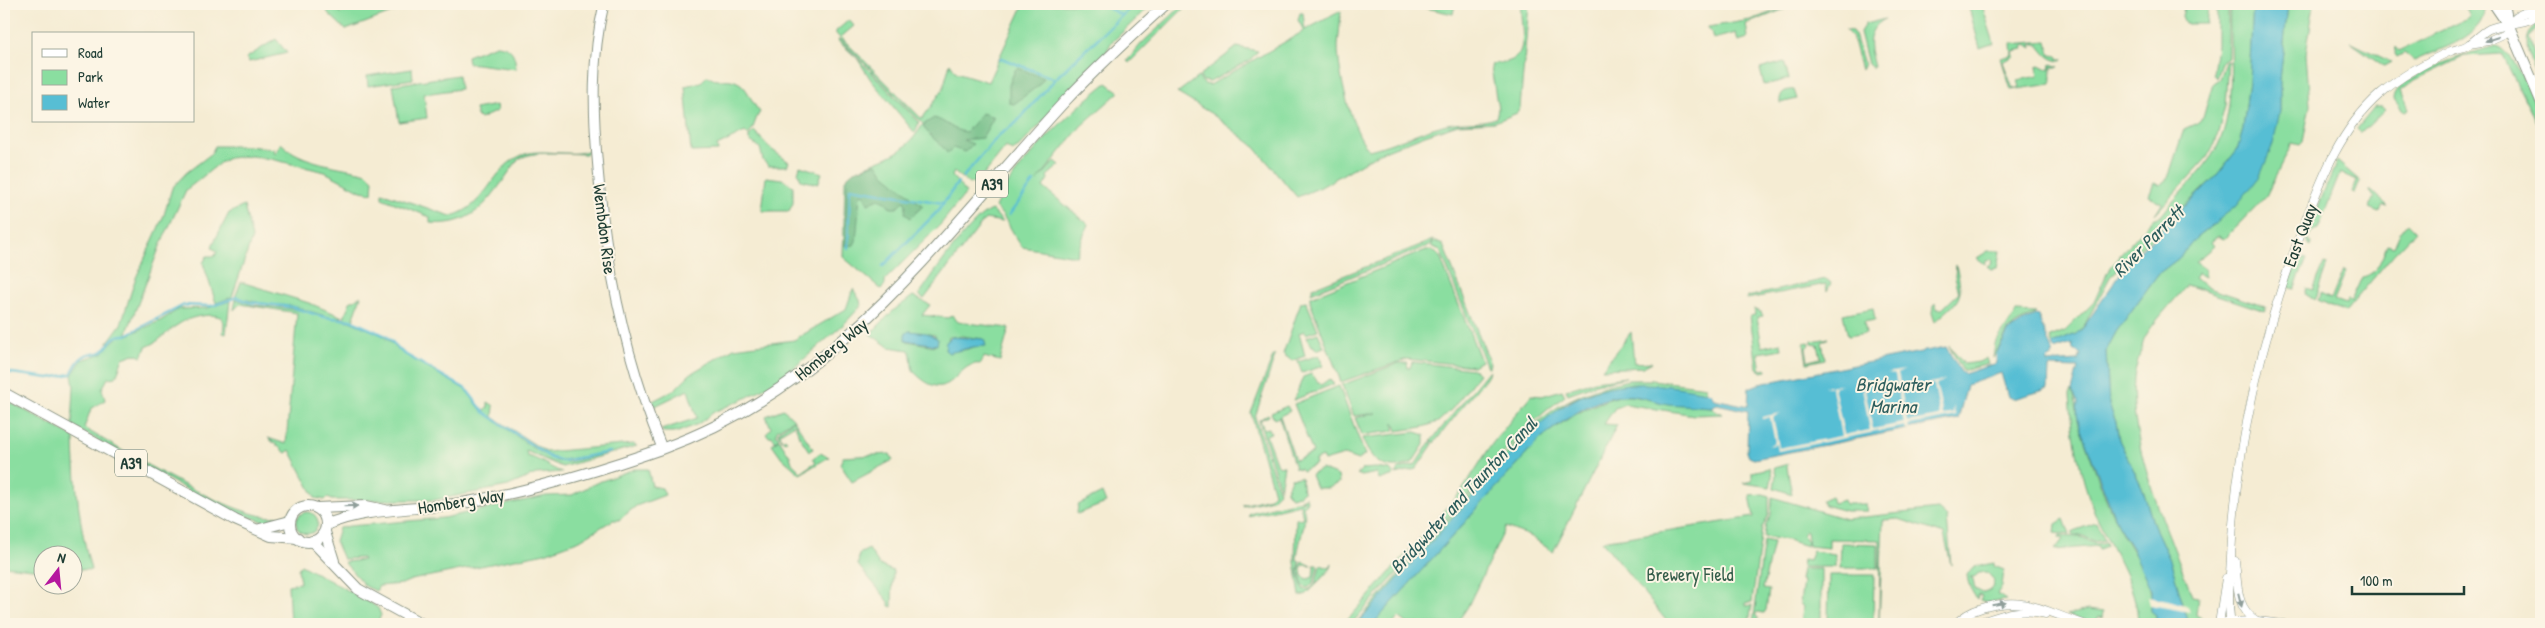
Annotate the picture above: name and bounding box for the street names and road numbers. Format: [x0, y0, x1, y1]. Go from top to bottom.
road number: A39 [976, 170, 1008, 198]
street label: Wembdon Rise [587, 182, 623, 276]
street label: East Quay [2277, 199, 2324, 270]
street label: Homberg Way [789, 312, 873, 386]
road number: A39 [115, 449, 147, 476]
street label: Homberg Way [416, 482, 506, 520]

